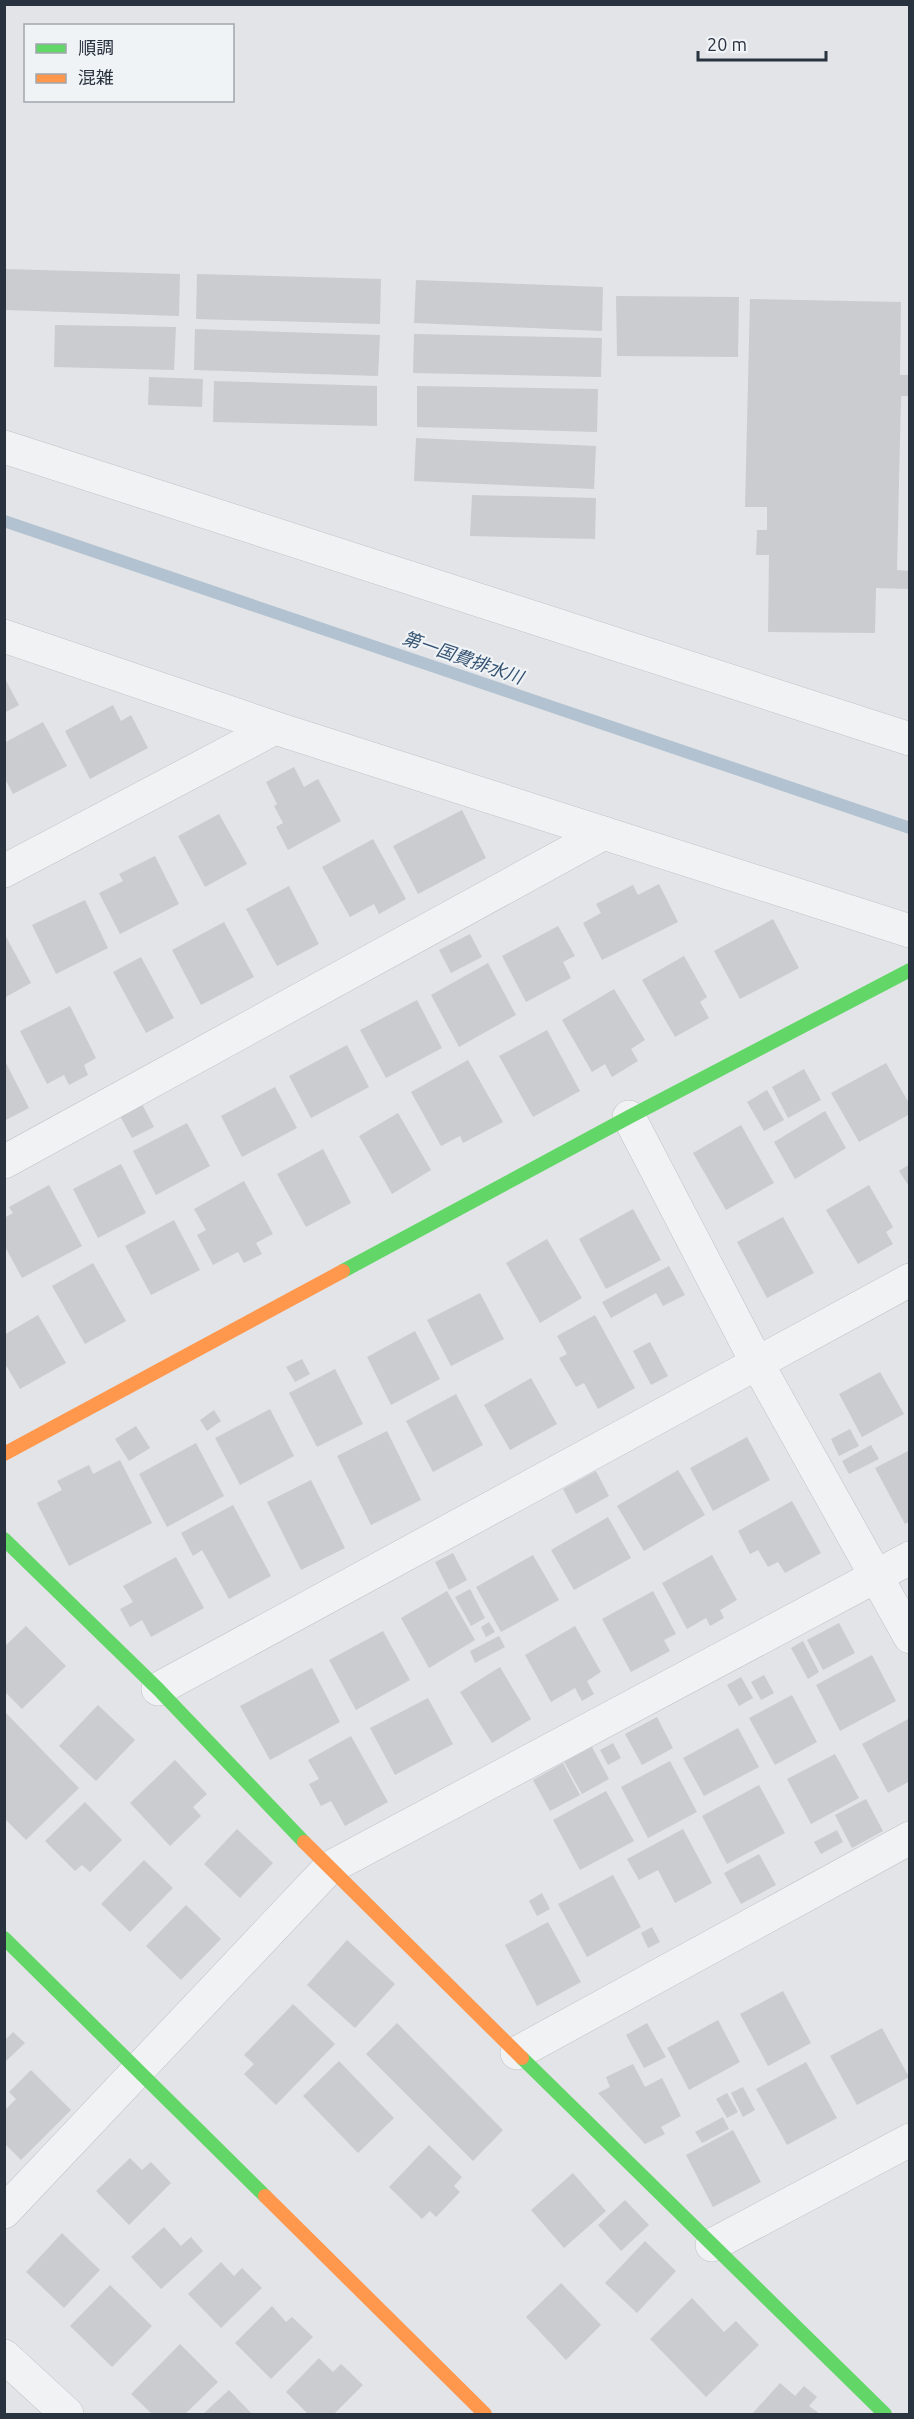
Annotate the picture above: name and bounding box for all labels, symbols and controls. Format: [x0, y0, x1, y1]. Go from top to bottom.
legend [24, 24, 234, 102]
scale bar [698, 24, 826, 62]
text: 20 m [707, 34, 747, 54]
text: 順調 [78, 37, 114, 57]
text: 混雑 [78, 67, 114, 87]
water label: 第一国費排水川 [400, 627, 528, 688]

